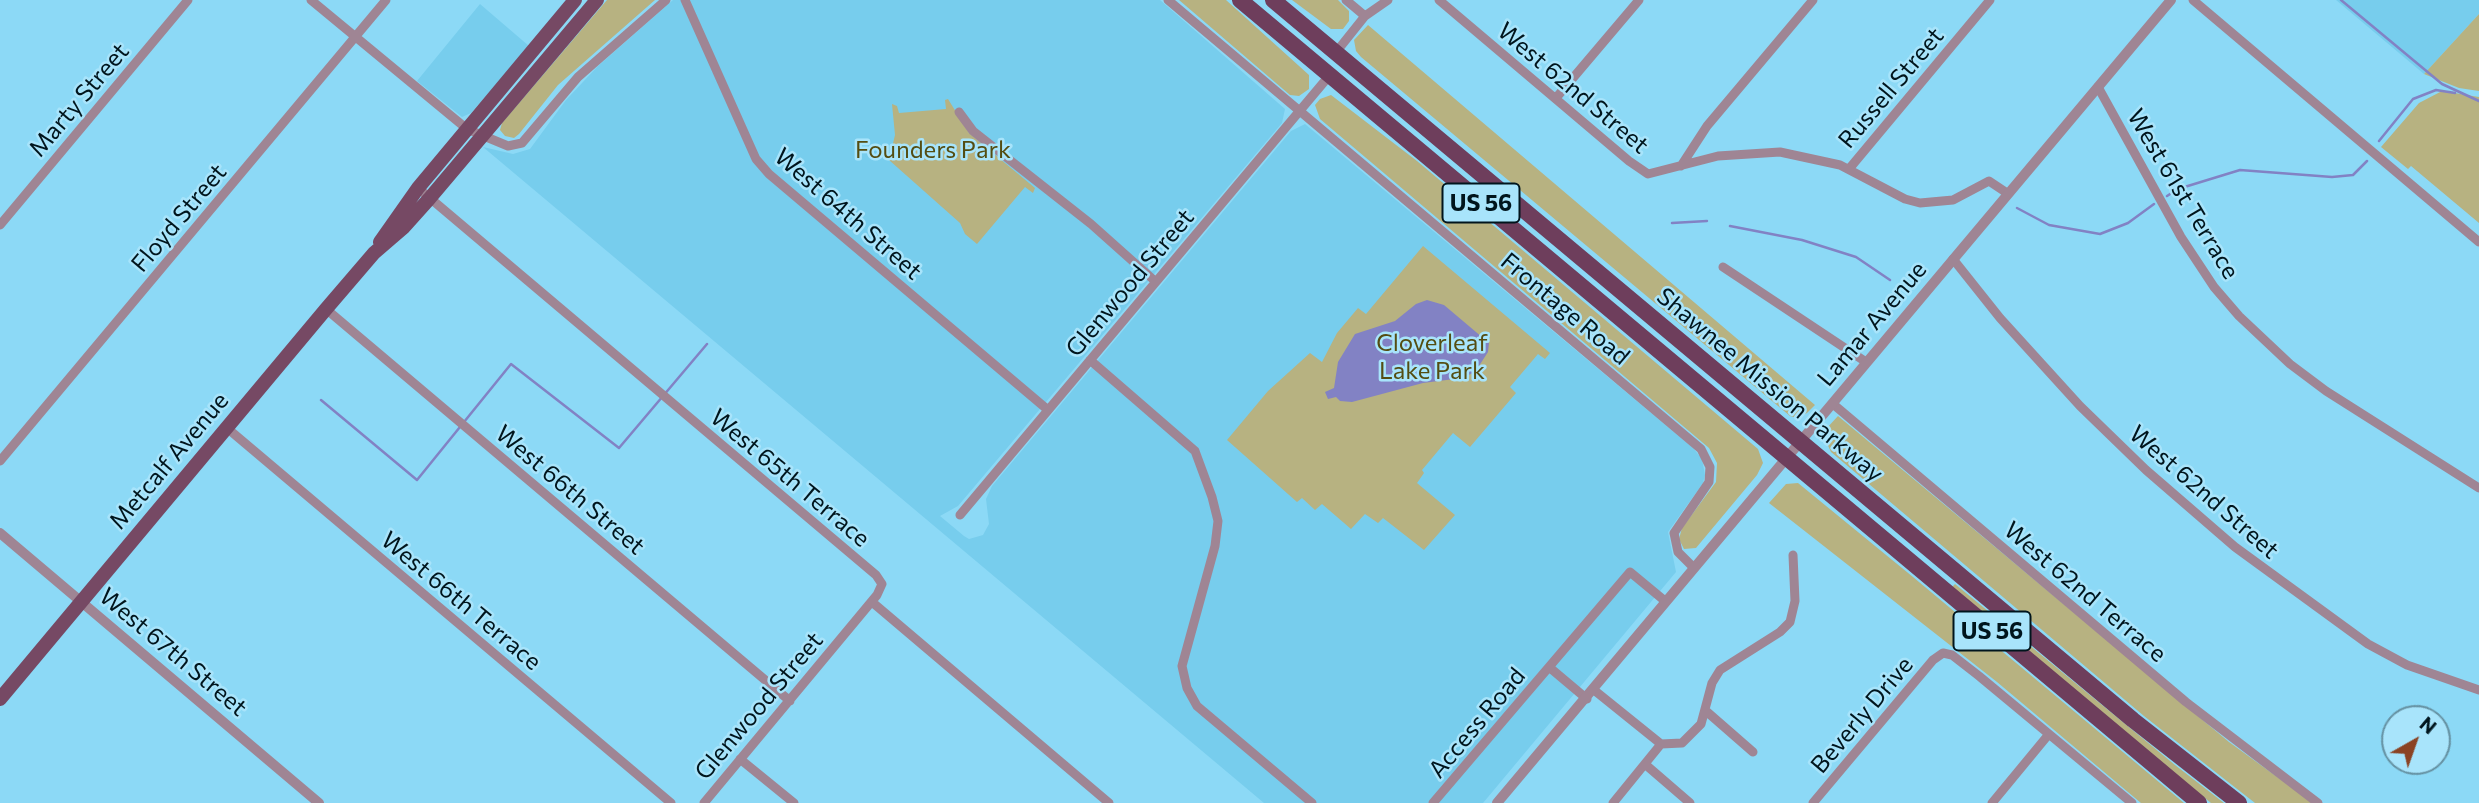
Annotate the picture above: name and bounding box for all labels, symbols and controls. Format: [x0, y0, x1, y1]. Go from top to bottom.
street label: West 62nd Street [1492, 16, 1654, 160]
street label: Russell Street [1832, 22, 1950, 154]
street label: Marty Street [23, 37, 135, 163]
street label: West 61st Terrace [2121, 104, 2245, 284]
park label: Founders Park [855, 136, 1011, 164]
street label: West 64th Street [768, 142, 928, 286]
street label: Floyd Street [125, 158, 233, 278]
road number: US 56 [1442, 184, 1520, 222]
street label: Glenwood Street [1060, 203, 1200, 363]
street label: Frontage Road [1495, 247, 1635, 371]
street label: Lamar Avenue [1811, 256, 1933, 392]
street label: Shawnee Mission Parkway [1651, 282, 1889, 488]
park label: Cloverleaf Lake Park [1376, 329, 1488, 385]
street label: Metcalf Avenue [103, 387, 235, 535]
street label: West 65th Terrace [704, 403, 876, 553]
street label: West 66th Street [490, 419, 650, 561]
street label: West 62nd Street [2123, 419, 2285, 565]
street label: West 62nd Terrace [1998, 516, 2172, 668]
street label: West 66th Terrace [375, 526, 547, 676]
street label: West 67th Street [93, 582, 253, 722]
road number: US 56 [1954, 611, 2030, 650]
street label: Glenwood Street [689, 626, 829, 786]
street label: Beverly Drive [1805, 651, 1919, 779]
street label: Access Road [1423, 662, 1531, 784]
north arrow [2381, 705, 2451, 775]
text: N [2416, 712, 2441, 738]

